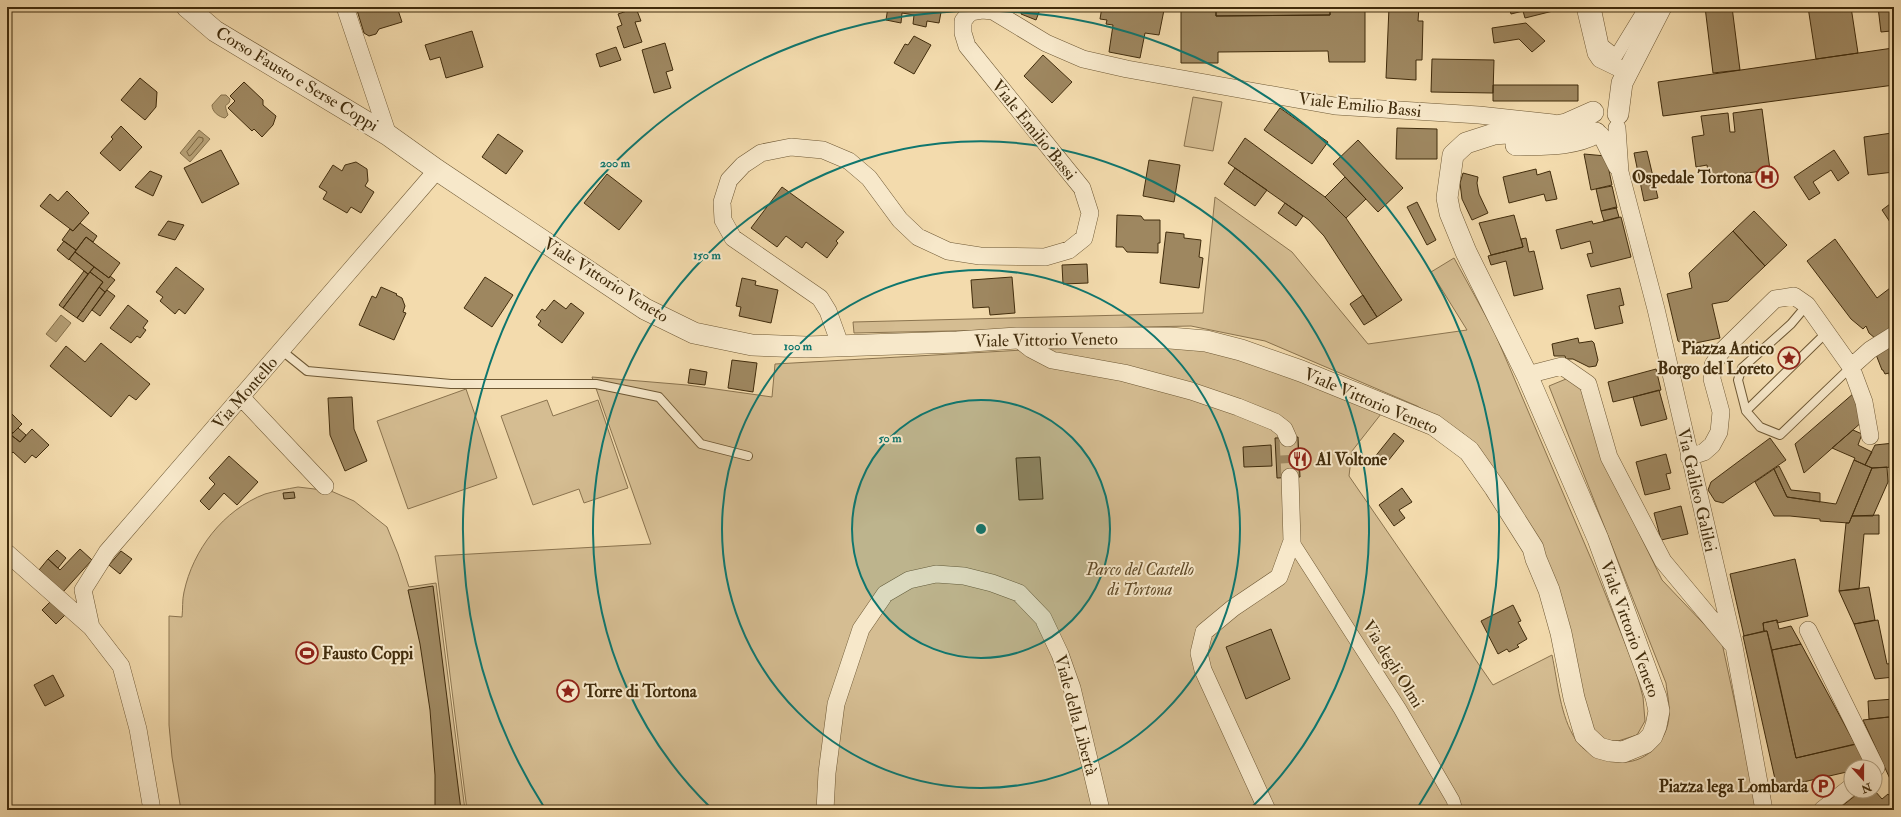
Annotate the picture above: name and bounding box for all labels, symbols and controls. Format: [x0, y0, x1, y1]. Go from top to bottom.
street label: Corso Fausto e Serse Coppi [211, 22, 383, 137]
street label: Viale Emilio Bassi [987, 75, 1081, 185]
street label: Viale Emilio Bassi [1298, 88, 1423, 122]
text: 200 m [600, 156, 631, 171]
hospital icon: Ospedale Tortona [1754, 164, 1780, 190]
place label: Ospedale Tortona [1632, 167, 1753, 189]
street label: Viale Vittorio Veneto [539, 233, 673, 327]
text: 150 m [693, 248, 721, 263]
street label: Viale Vittorio Veneto [974, 328, 1118, 352]
place label: Piazza Antico Borgo del Loreto [1657, 338, 1774, 380]
text: 100 m [784, 339, 813, 354]
place icon: Piazza Antico Borgo del Loreto [1776, 345, 1802, 371]
street label: Via Montello [208, 352, 282, 434]
street label: Viale Vittorio Veneto [1301, 363, 1441, 439]
street label: Via Galileo Galilei [1673, 426, 1722, 554]
text: 50 m [878, 431, 902, 446]
restaurant icon: Al Voltone [1287, 446, 1313, 472]
place label: Al Voltone [1315, 449, 1388, 470]
centre of rings [974, 522, 988, 536]
street label: Viale Vittorio Veneto [1596, 558, 1664, 700]
park label: Parco del Castello di Tortona [1085, 559, 1194, 600]
street label: Via degli Olmi [1358, 616, 1428, 712]
sports icon: Fausto Coppi [294, 640, 320, 666]
place label: Fausto Coppi [322, 643, 414, 665]
street label: Viale della Libertà [1050, 652, 1102, 779]
place icon: Torre di Tortona [555, 678, 581, 704]
place label: Torre di Tortona [583, 681, 698, 702]
north arrow [1843, 759, 1883, 799]
parking icon: Piazza lega Lombarda [1810, 773, 1836, 799]
place label: Piazza lega Lombarda [1659, 776, 1809, 798]
text: N [1858, 780, 1874, 796]

